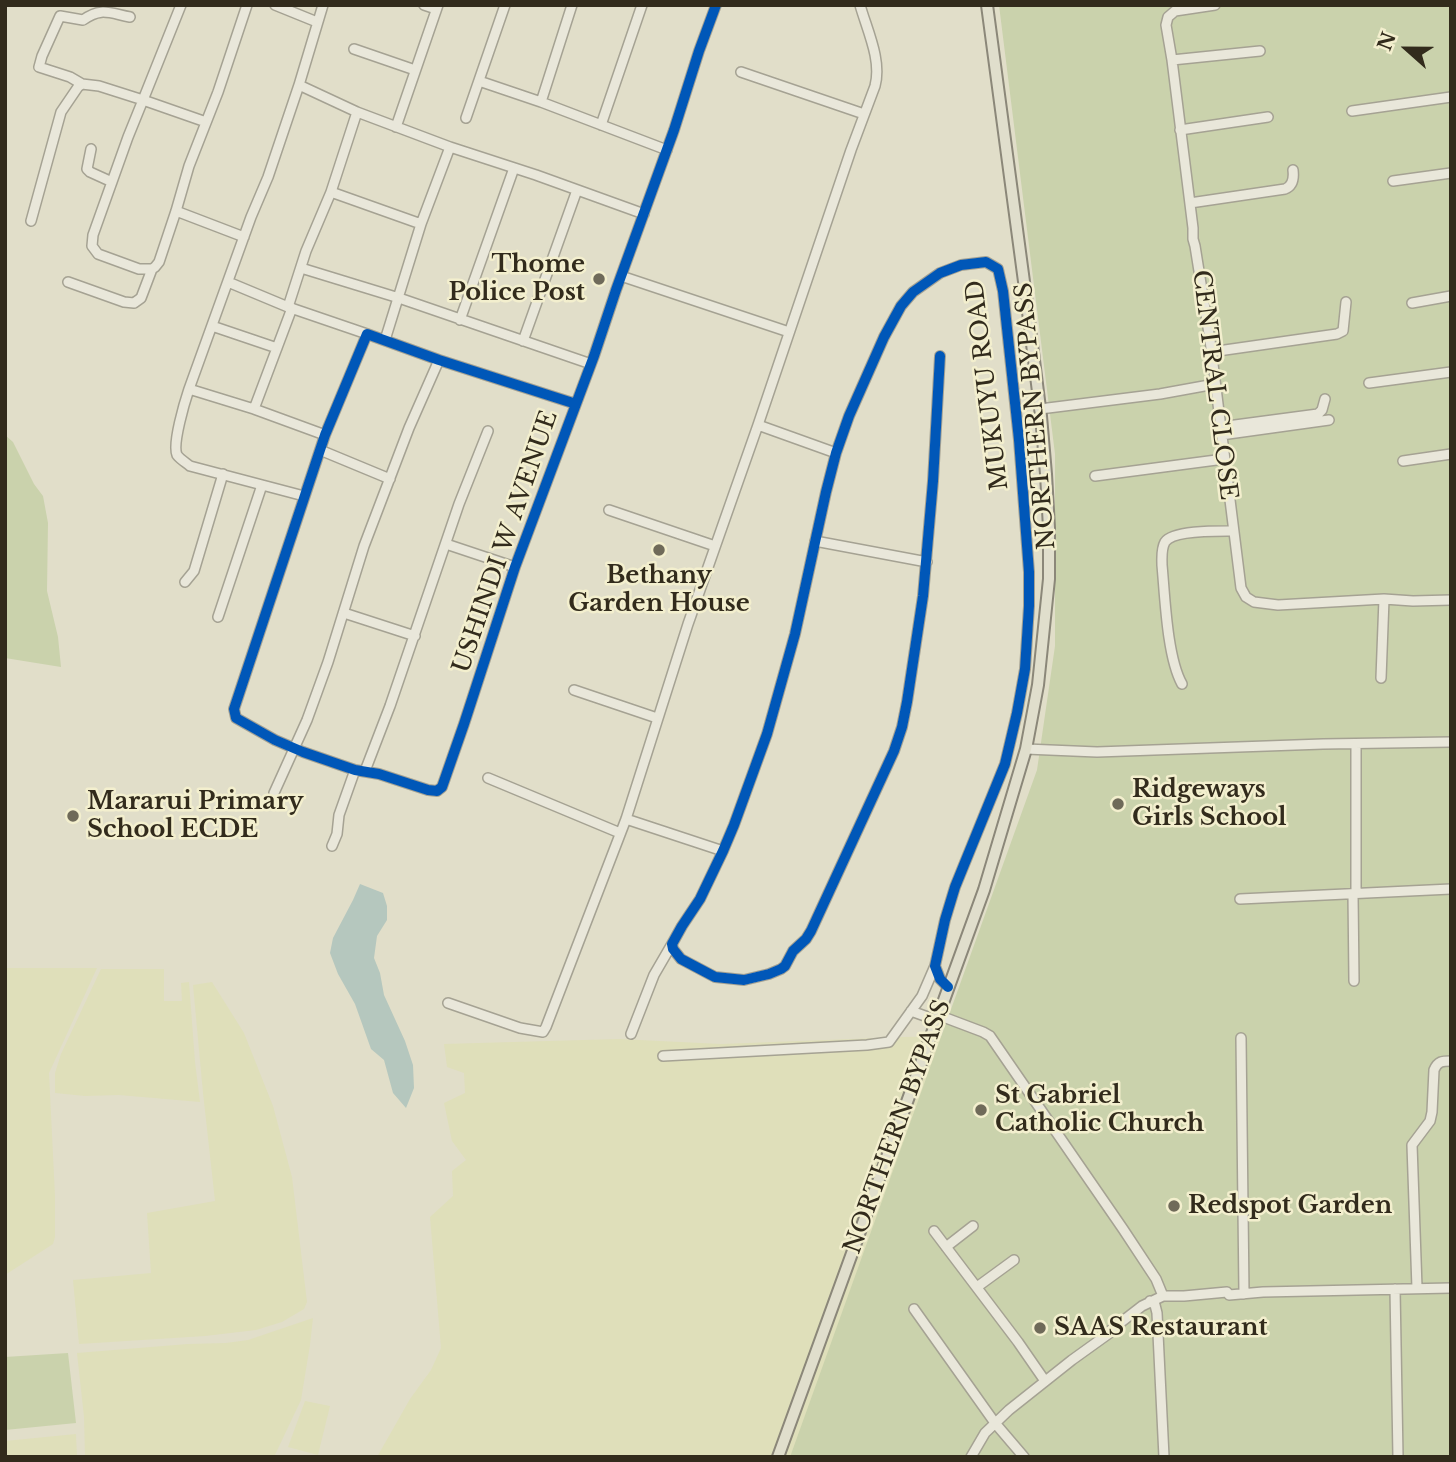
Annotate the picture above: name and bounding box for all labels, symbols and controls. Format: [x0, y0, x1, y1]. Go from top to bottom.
north arrow [1372, 14, 1442, 84]
text: N [1373, 29, 1401, 54]
place label: Thome Police Post [449, 251, 585, 307]
street label: CENTRAL CLOSE [1186, 268, 1242, 502]
marker: Thome Police Post [591, 271, 607, 287]
street label: MUKUYU ROAD [961, 278, 1015, 492]
street label: NORTHERN BYPASS [1010, 281, 1062, 551]
street label: USHINDI W AVENUE [448, 407, 564, 677]
marker: Bethany Garden House [651, 542, 667, 558]
place label: Bethany Garden House [568, 562, 750, 618]
place label: Ridgeways Girls School [1132, 776, 1287, 832]
place label: Mararui Primary School ECDE [87, 788, 304, 844]
marker: Ridgeways Girls School [1110, 796, 1126, 812]
marker: Mararui Primary School ECDE [65, 808, 81, 824]
street label: NORTHERN BYPASS [839, 996, 957, 1258]
place label: St Gabriel Catholic Church [995, 1082, 1204, 1138]
marker: St Gabriel Catholic Church [973, 1102, 989, 1118]
place label: Redspot Garden [1188, 1192, 1392, 1220]
marker: Redspot Garden [1166, 1198, 1182, 1214]
place label: SAAS Restaurant [1054, 1314, 1268, 1342]
marker: SAAS Restaurant [1032, 1320, 1048, 1336]

